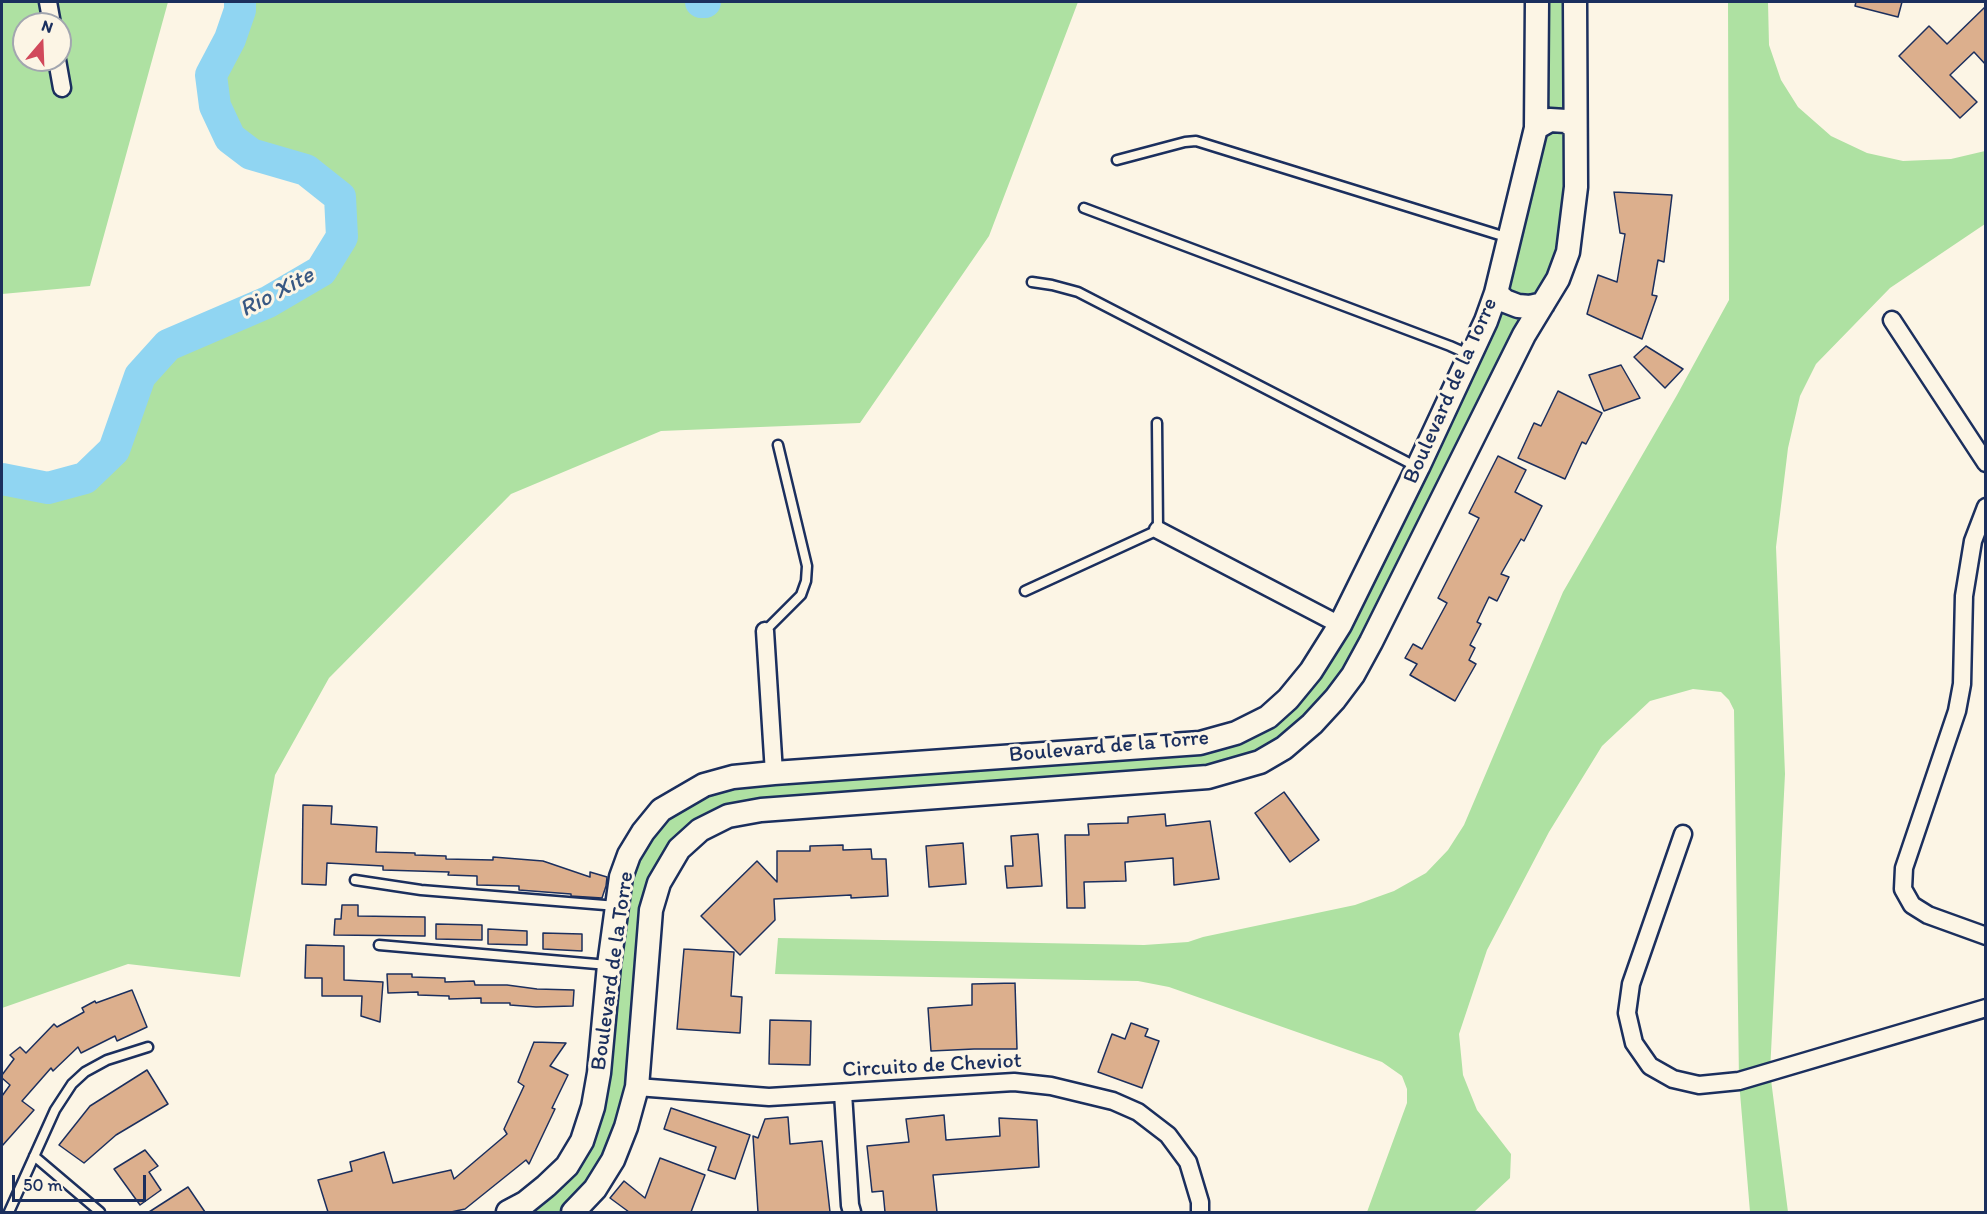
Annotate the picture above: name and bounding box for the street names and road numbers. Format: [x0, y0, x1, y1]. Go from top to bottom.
street label: Boulevard de la Torre [1398, 294, 1504, 488]
street label: Boulevard de la Torre [1008, 725, 1210, 769]
street label: Boulevard de la Torre [586, 870, 640, 1072]
street label: Circuito de Cheviot [842, 1048, 1022, 1084]

